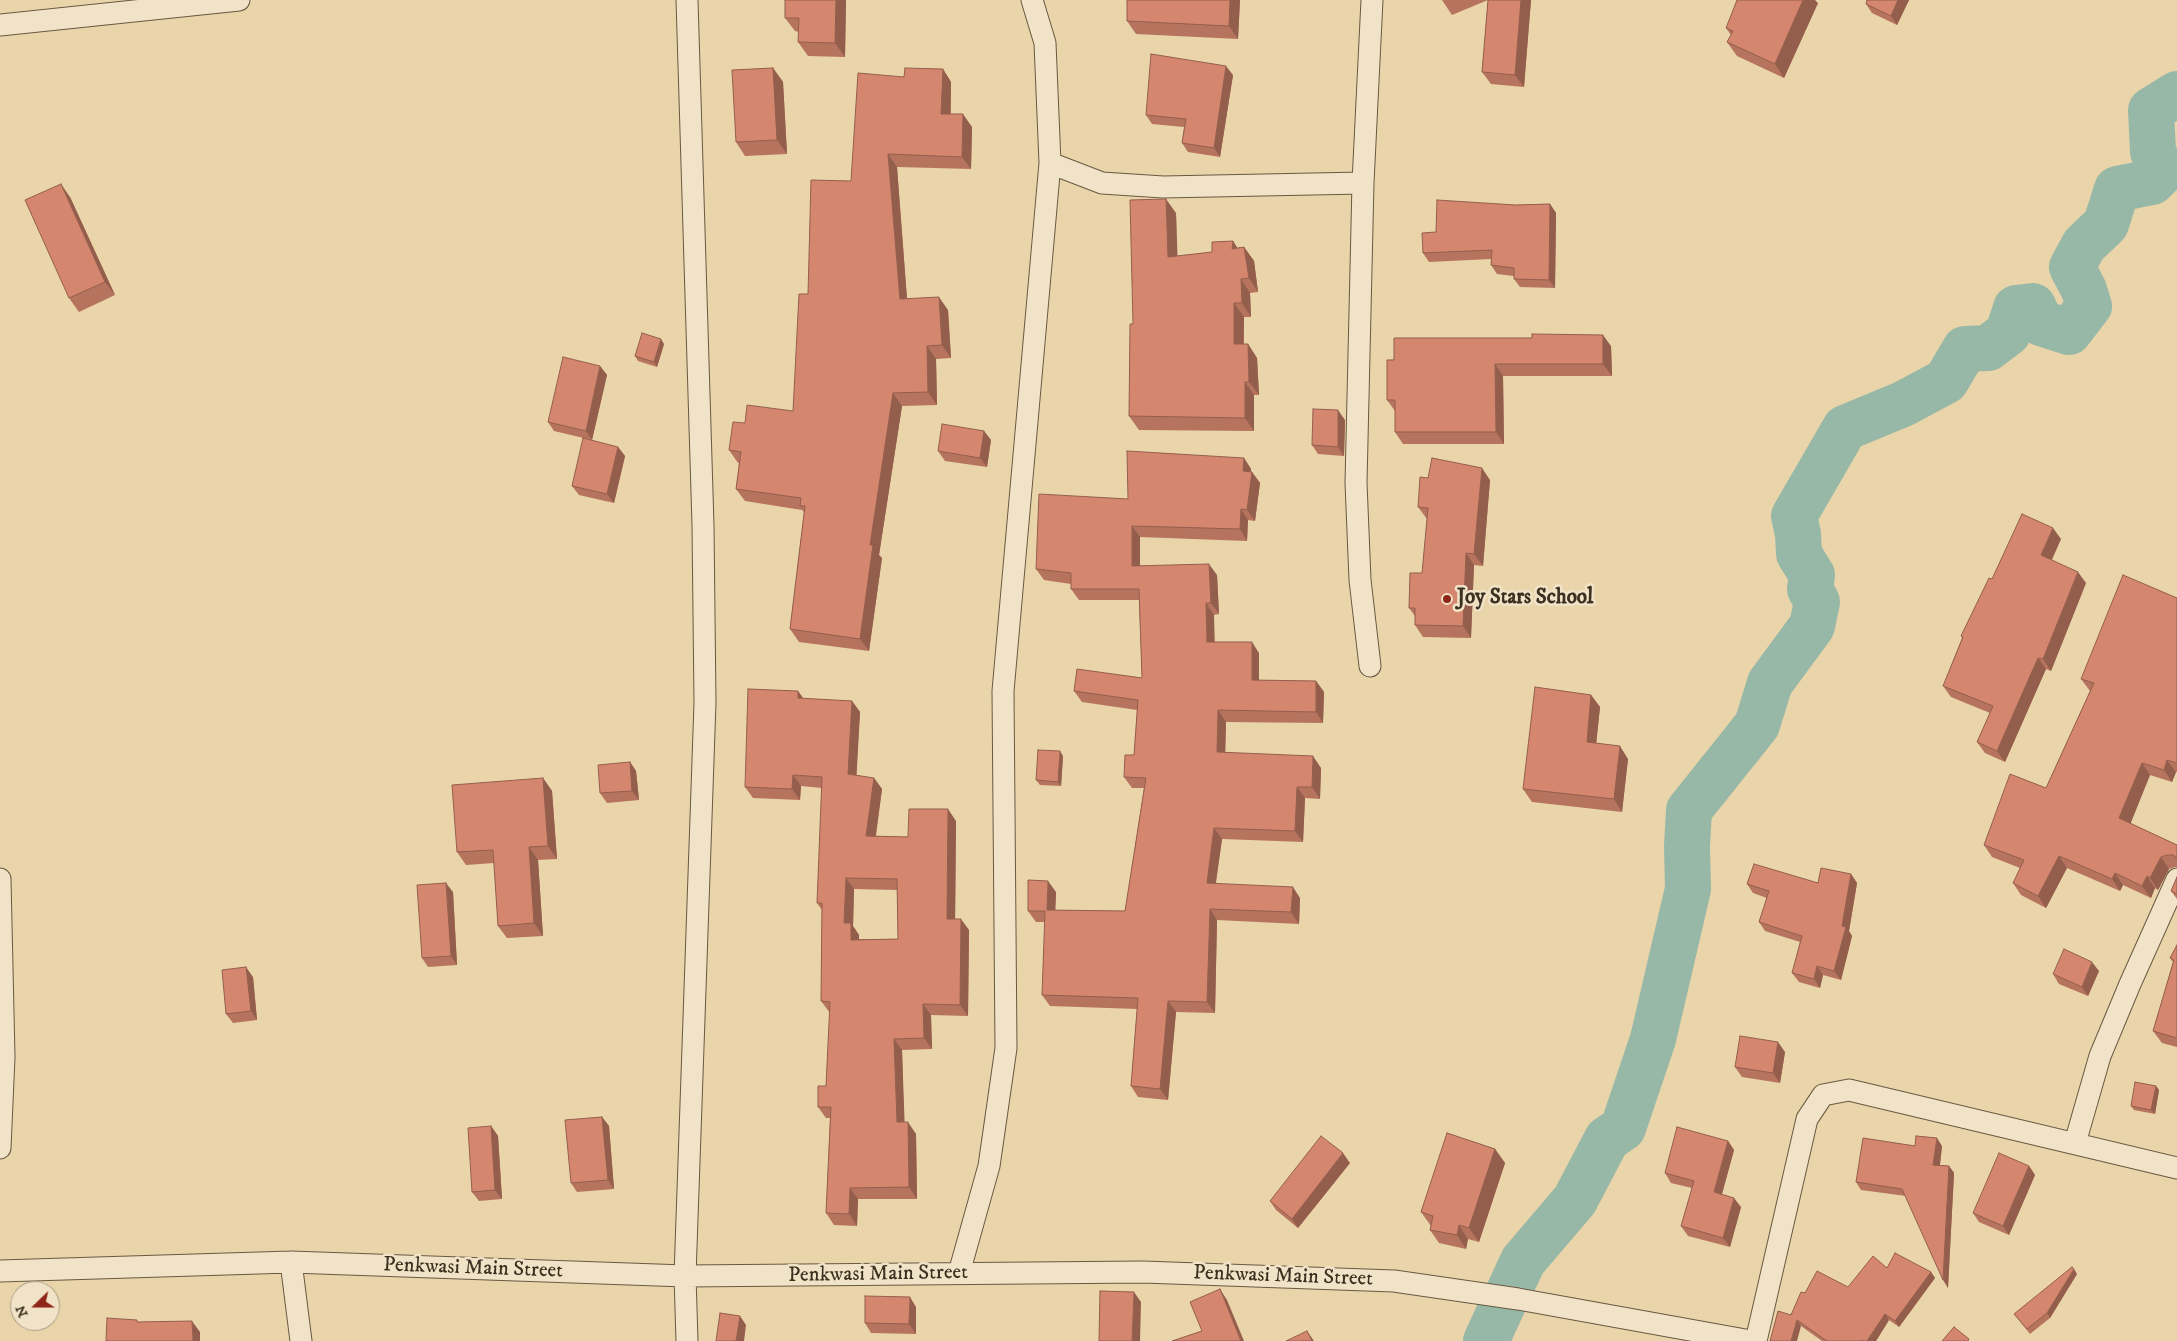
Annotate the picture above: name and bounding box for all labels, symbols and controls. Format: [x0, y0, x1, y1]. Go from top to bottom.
place label: Joy Stars School [1457, 586, 1593, 612]
marker: Joy Stars School [1441, 593, 1453, 605]
street label: Penkwasi Main Street [383, 1253, 563, 1285]
street label: Penkwasi Main Street [788, 1261, 968, 1289]
street label: Penkwasi Main Street [1193, 1261, 1373, 1293]
north arrow [10, 1281, 60, 1331]
text: N [12, 1303, 33, 1320]

